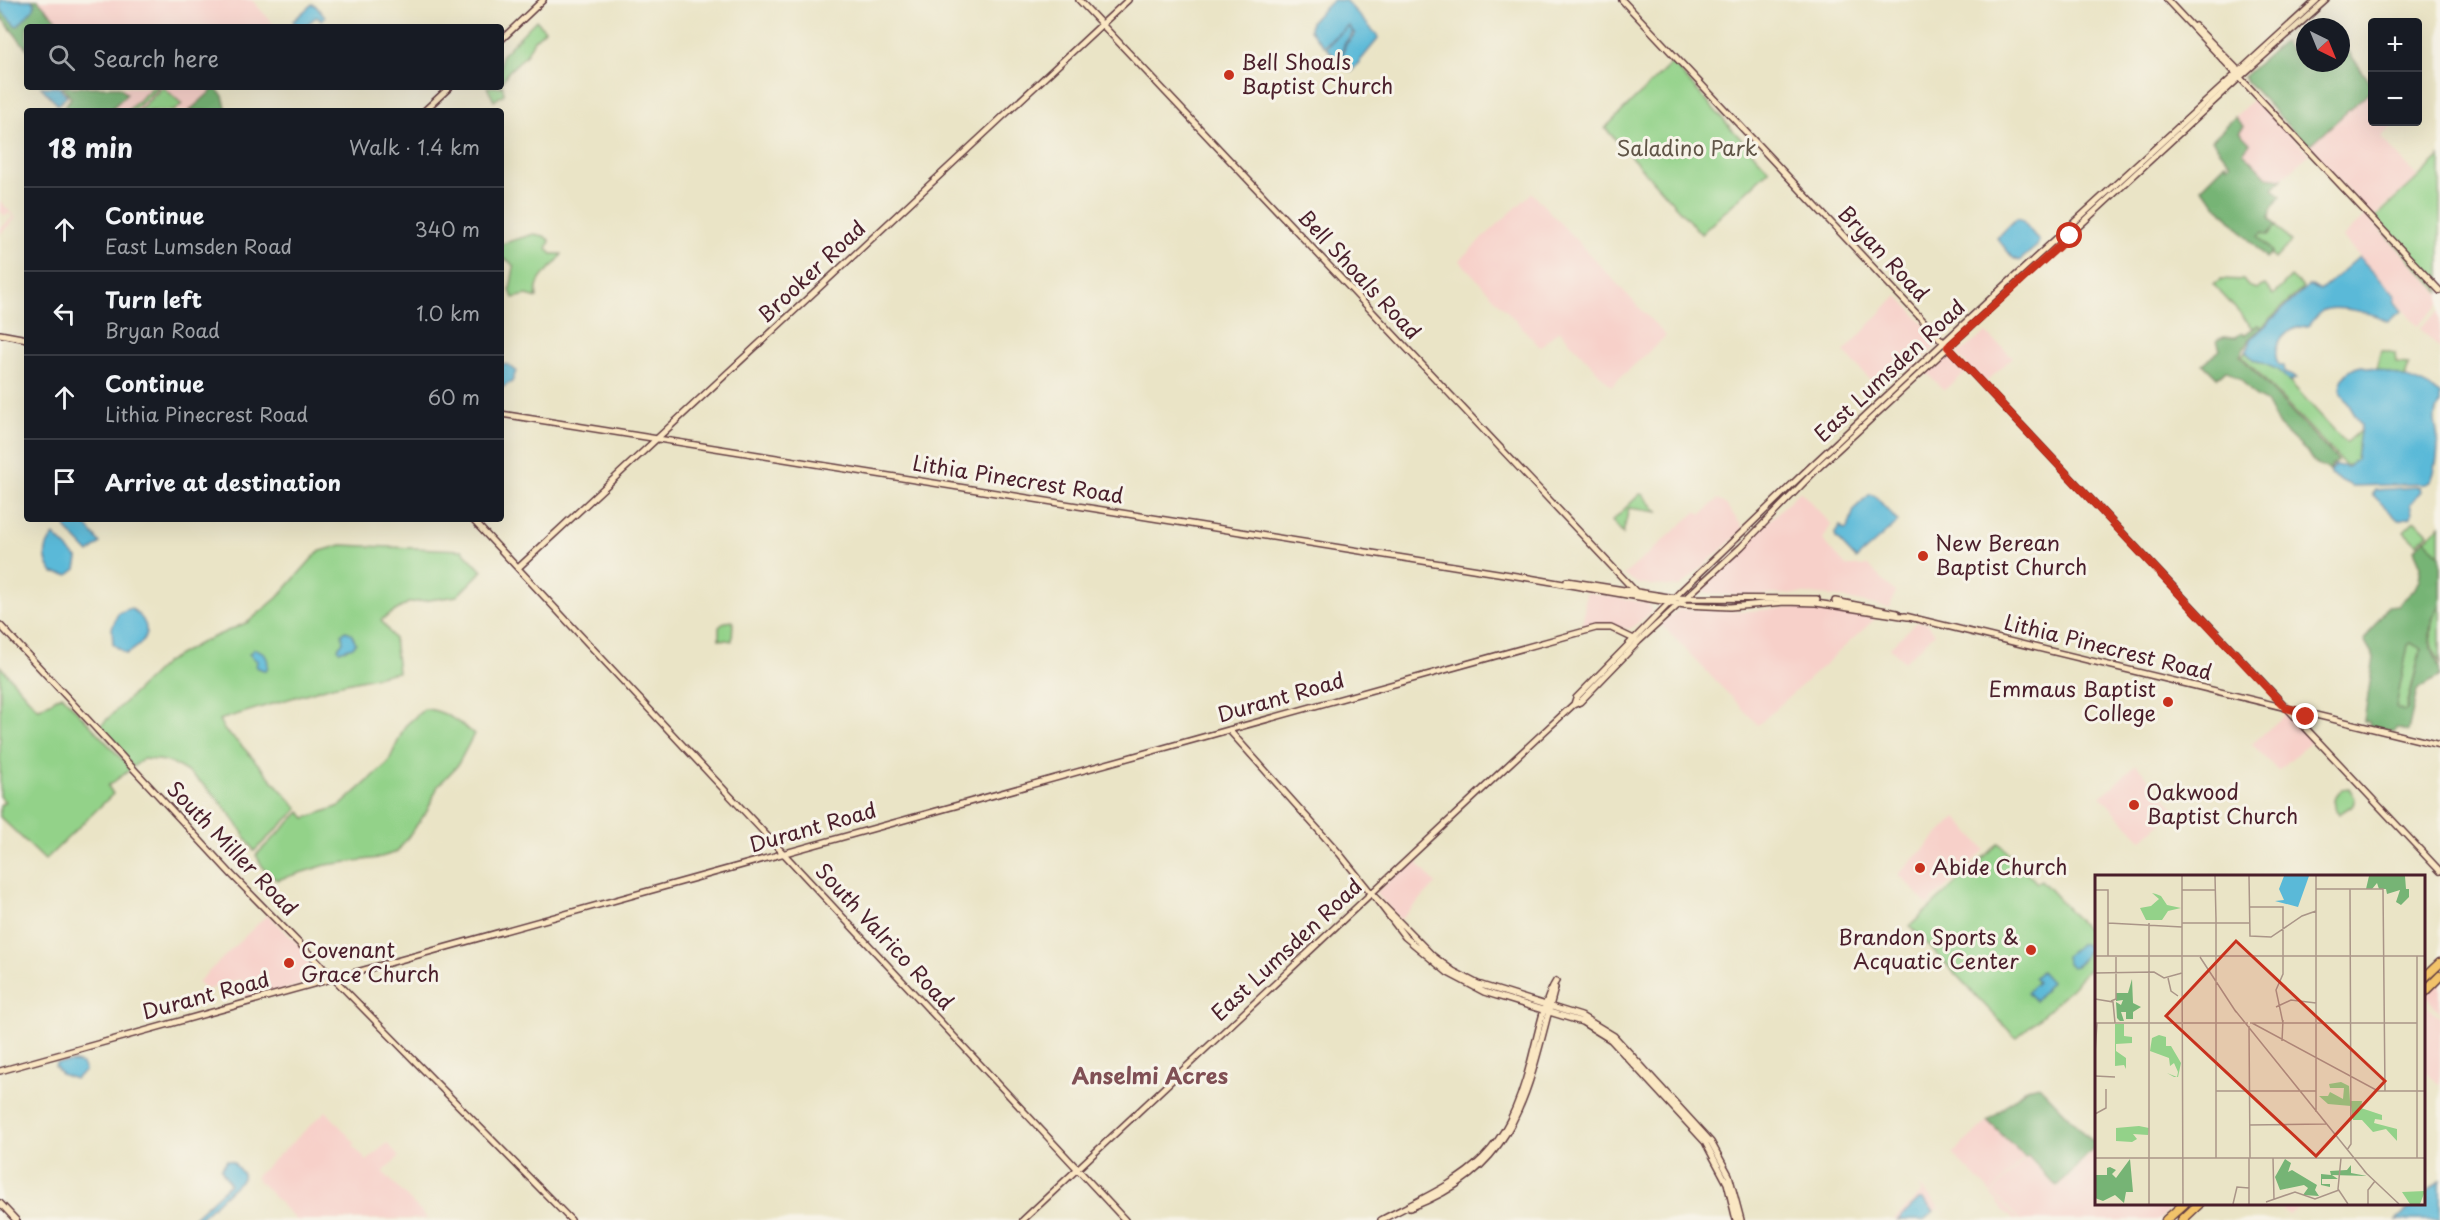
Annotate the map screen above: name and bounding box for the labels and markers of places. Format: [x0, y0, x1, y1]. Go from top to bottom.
place label: Bell Shoals Baptist Church [1241, 45, 1393, 101]
marker: Bell Shoals Baptist Church [1222, 68, 1236, 82]
place label: New Berean Baptist Church [1935, 526, 2087, 582]
marker: New Berean Baptist Church [1916, 549, 1930, 563]
place label: Emmaus Baptist College [1988, 672, 2156, 728]
marker: Emmaus Baptist College [2161, 695, 2175, 709]
place label: Oakwood Baptist Church [2146, 775, 2298, 831]
marker: Oakwood Baptist Church [2127, 798, 2141, 812]
place label: Abide Church [1932, 850, 2067, 882]
marker: Abide Church [1913, 861, 1927, 875]
place label: Brandon Sports & Acquatic Center [1838, 920, 2019, 976]
place label: Covenant Grace Church [301, 933, 439, 989]
marker: Brandon Sports & Acquatic Center [2024, 943, 2038, 957]
marker: Covenant Grace Church [282, 956, 296, 970]

